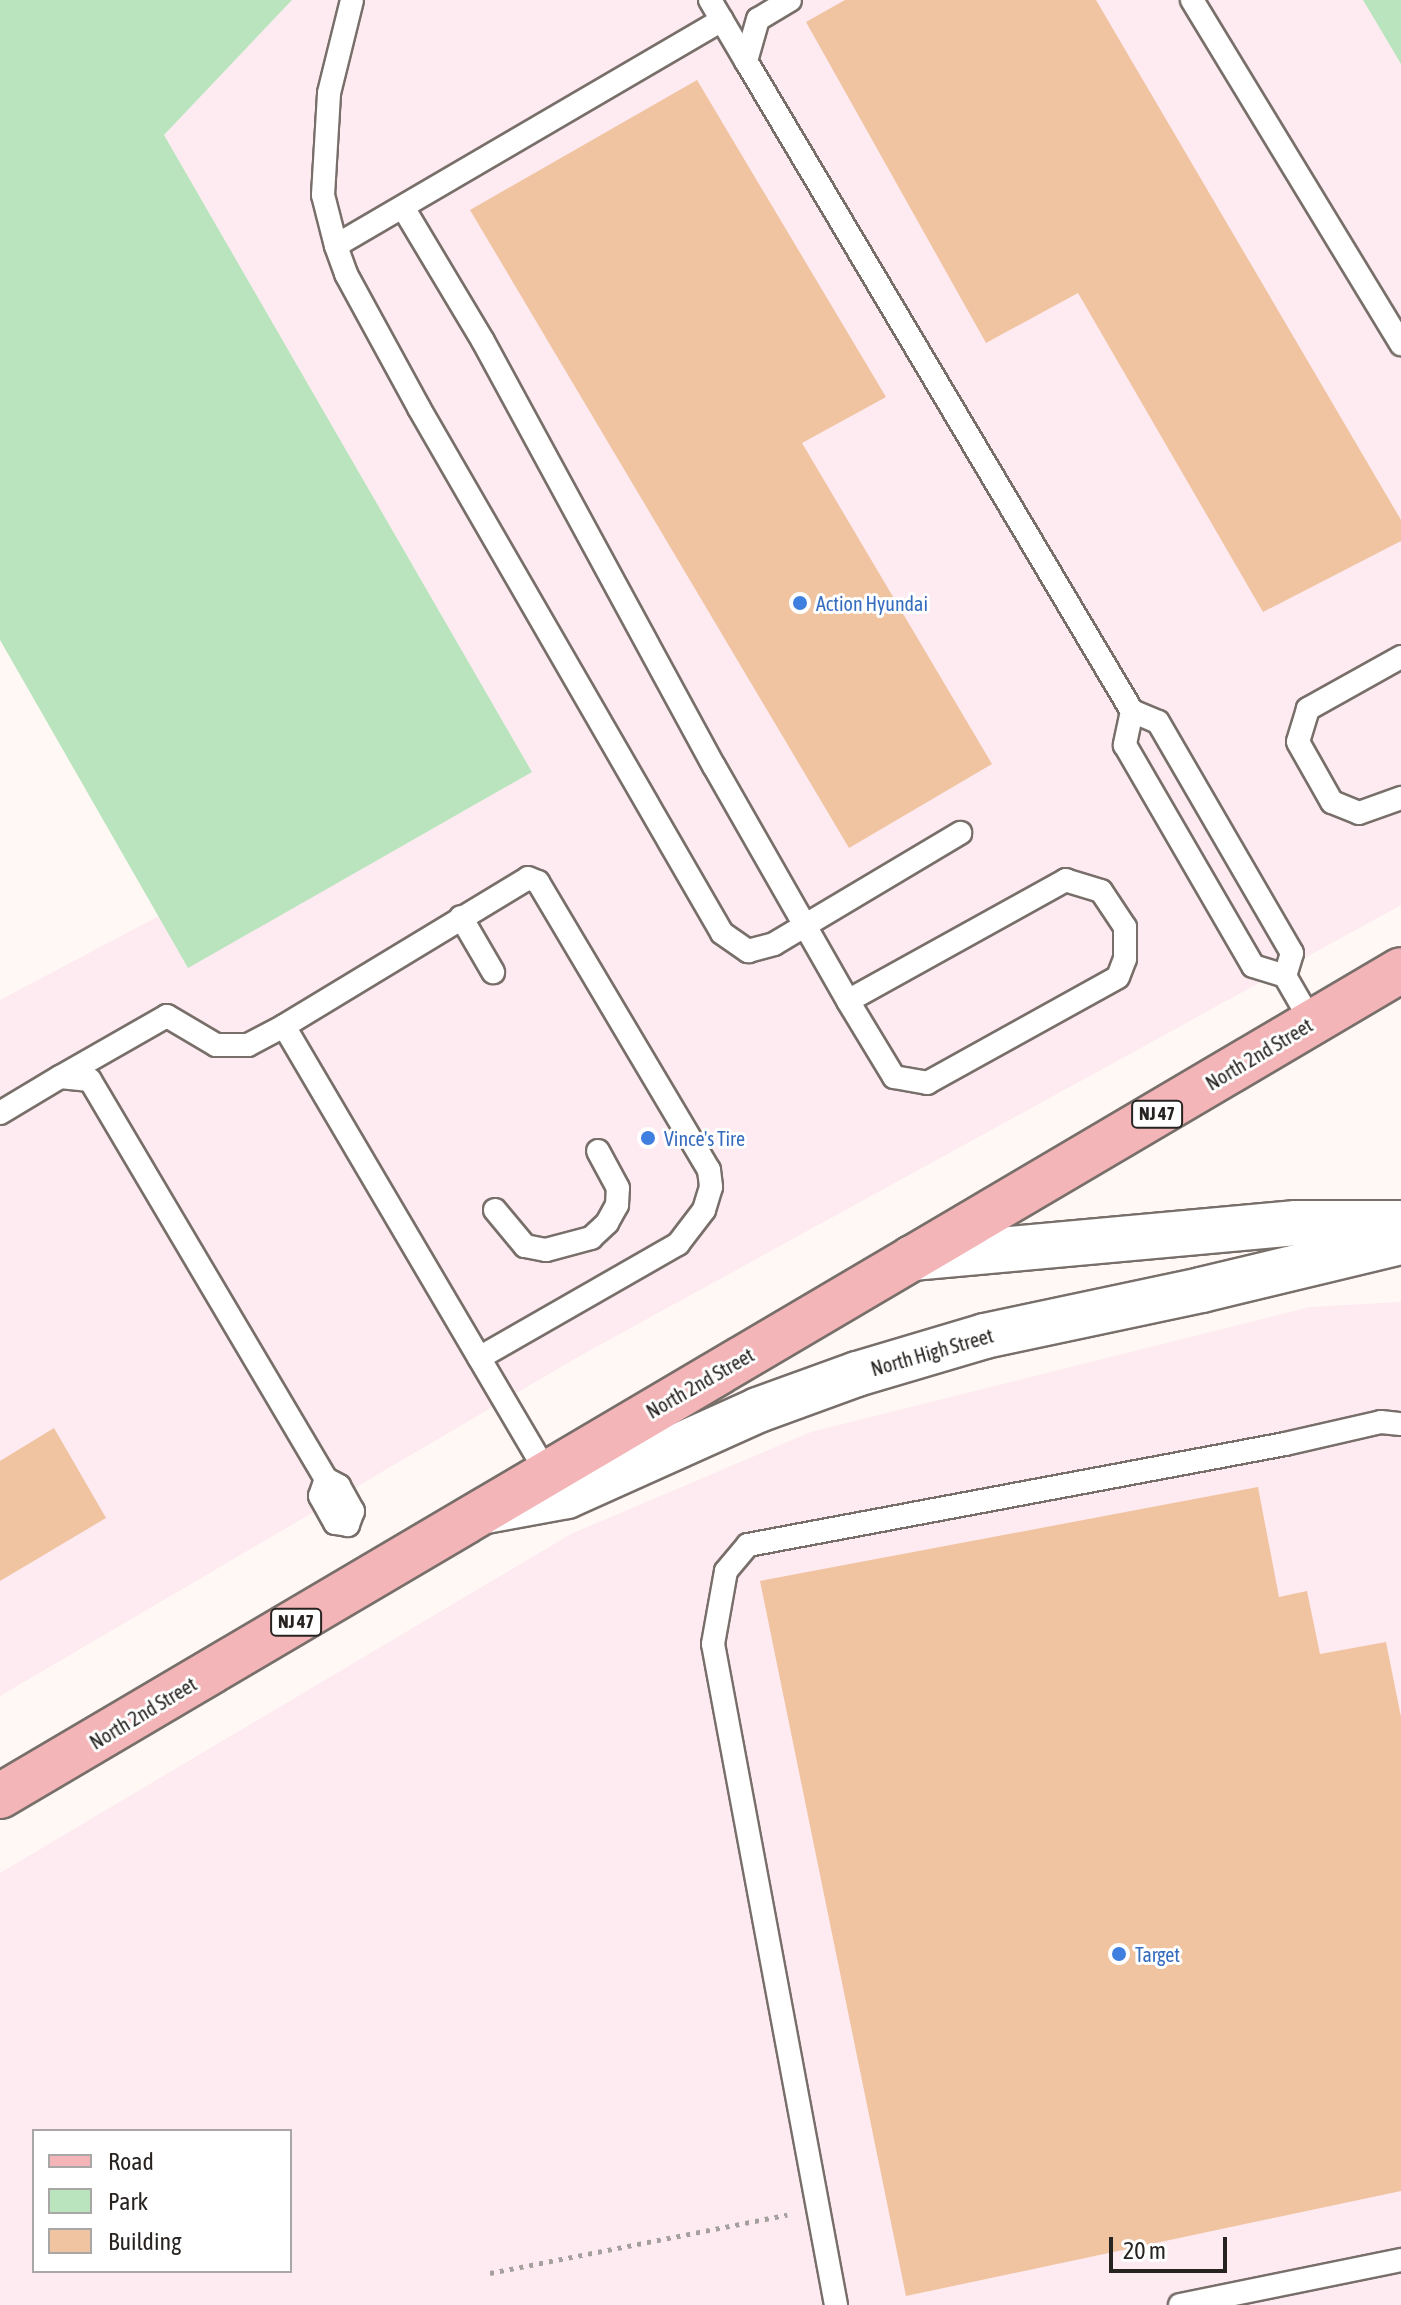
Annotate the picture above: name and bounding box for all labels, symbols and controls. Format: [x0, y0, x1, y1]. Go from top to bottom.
place label: Action Hyundai [816, 591, 928, 615]
marker: Action Hyundai [791, 594, 809, 612]
street label: North 2nd Street [1201, 1013, 1317, 1095]
road number: NJ 47 [1131, 1100, 1183, 1128]
place label: Vince's Tire [664, 1126, 745, 1150]
marker: Vince's Tire [639, 1129, 657, 1147]
street label: North High Street [868, 1323, 996, 1381]
street label: North 2nd Street [642, 1343, 758, 1423]
road number: NJ 47 [270, 1608, 322, 1636]
street label: North 2nd Street [85, 1672, 201, 1754]
place label: Target [1135, 1942, 1180, 1966]
marker: Target [1110, 1945, 1128, 1963]
legend [32, 2129, 292, 2273]
text: Road [108, 2148, 154, 2175]
text: Park [108, 2188, 148, 2215]
scale bar [1113, 2221, 1231, 2271]
text: Building [108, 2228, 181, 2255]
text: 20 m [1123, 2237, 1166, 2264]

